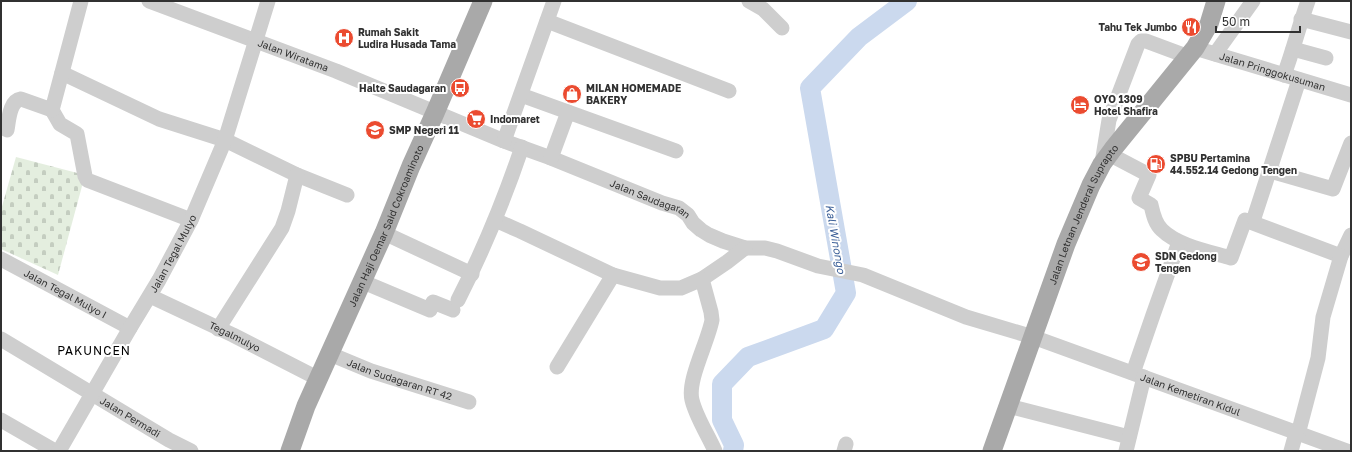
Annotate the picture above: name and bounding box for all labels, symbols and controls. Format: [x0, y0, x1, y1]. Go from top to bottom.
scale bar [1216, 8, 1300, 34]
text: 50 m [1222, 14, 1250, 29]
restaurant icon: Tahu Tek Jumbo [1180, 16, 1202, 38]
place label: Tahu Tek Jumbo [1099, 21, 1177, 33]
place label: Rumah Sakit Ludira Husada Tama [358, 26, 456, 50]
hospital icon: Rumah Sakit Ludira Husada Tama [333, 27, 355, 49]
street label: Jalan Wiratama [256, 36, 330, 74]
street label: Jalan Pringgokusuman [1218, 50, 1327, 93]
bus stop icon: Halte Saudagaran [449, 77, 471, 99]
place label: Halte Saudagaran [359, 82, 446, 94]
place label: MILAN HOMEMADE BAKERY [586, 82, 681, 106]
shop icon: MILAN HOMEMADE BAKERY [561, 83, 583, 105]
place label: OYO 1309 Hotel Shafira [1094, 93, 1158, 117]
hotel icon: OYO 1309 Hotel Shafira [1069, 94, 1091, 116]
supermarket icon: Indomaret [465, 108, 487, 130]
place label: Indomaret [490, 113, 540, 125]
school or university icon: SMP Negeri 11 [364, 119, 386, 141]
place label: SMP Negeri 11 [389, 124, 459, 136]
street label: Jalan Letnan Jenderal Suprapto [1046, 142, 1121, 286]
street label: Jalan Haji Oemar Said Cokroaminoto [346, 143, 426, 308]
place label: SPBU Pertamina 44.552.14 Gedong Tengen [1170, 152, 1297, 176]
fuel station icon: SPBU Pertamina 44.552.14 Gedong Tengen [1145, 153, 1167, 175]
street label: Jalan Saudagaran [608, 177, 693, 221]
water label: Kali Winongo [823, 203, 849, 276]
street label: Jalan Tegal Mulyo [147, 213, 199, 295]
place label: SDN Gedong Tengen [1155, 250, 1217, 274]
school or university icon: SDN Gedong Tengen [1130, 251, 1152, 273]
street label: Jalan Tegal Mulyo I [22, 266, 109, 320]
street label: Tegalmulyo [207, 319, 262, 354]
district label: PAKUNCEN [57, 343, 131, 358]
street label: Jalan Sudagaran RT 42 [345, 356, 454, 402]
street label: Jalan Kemetiran Kidul [1139, 370, 1242, 418]
street label: Jalan Permadi [98, 394, 163, 440]

